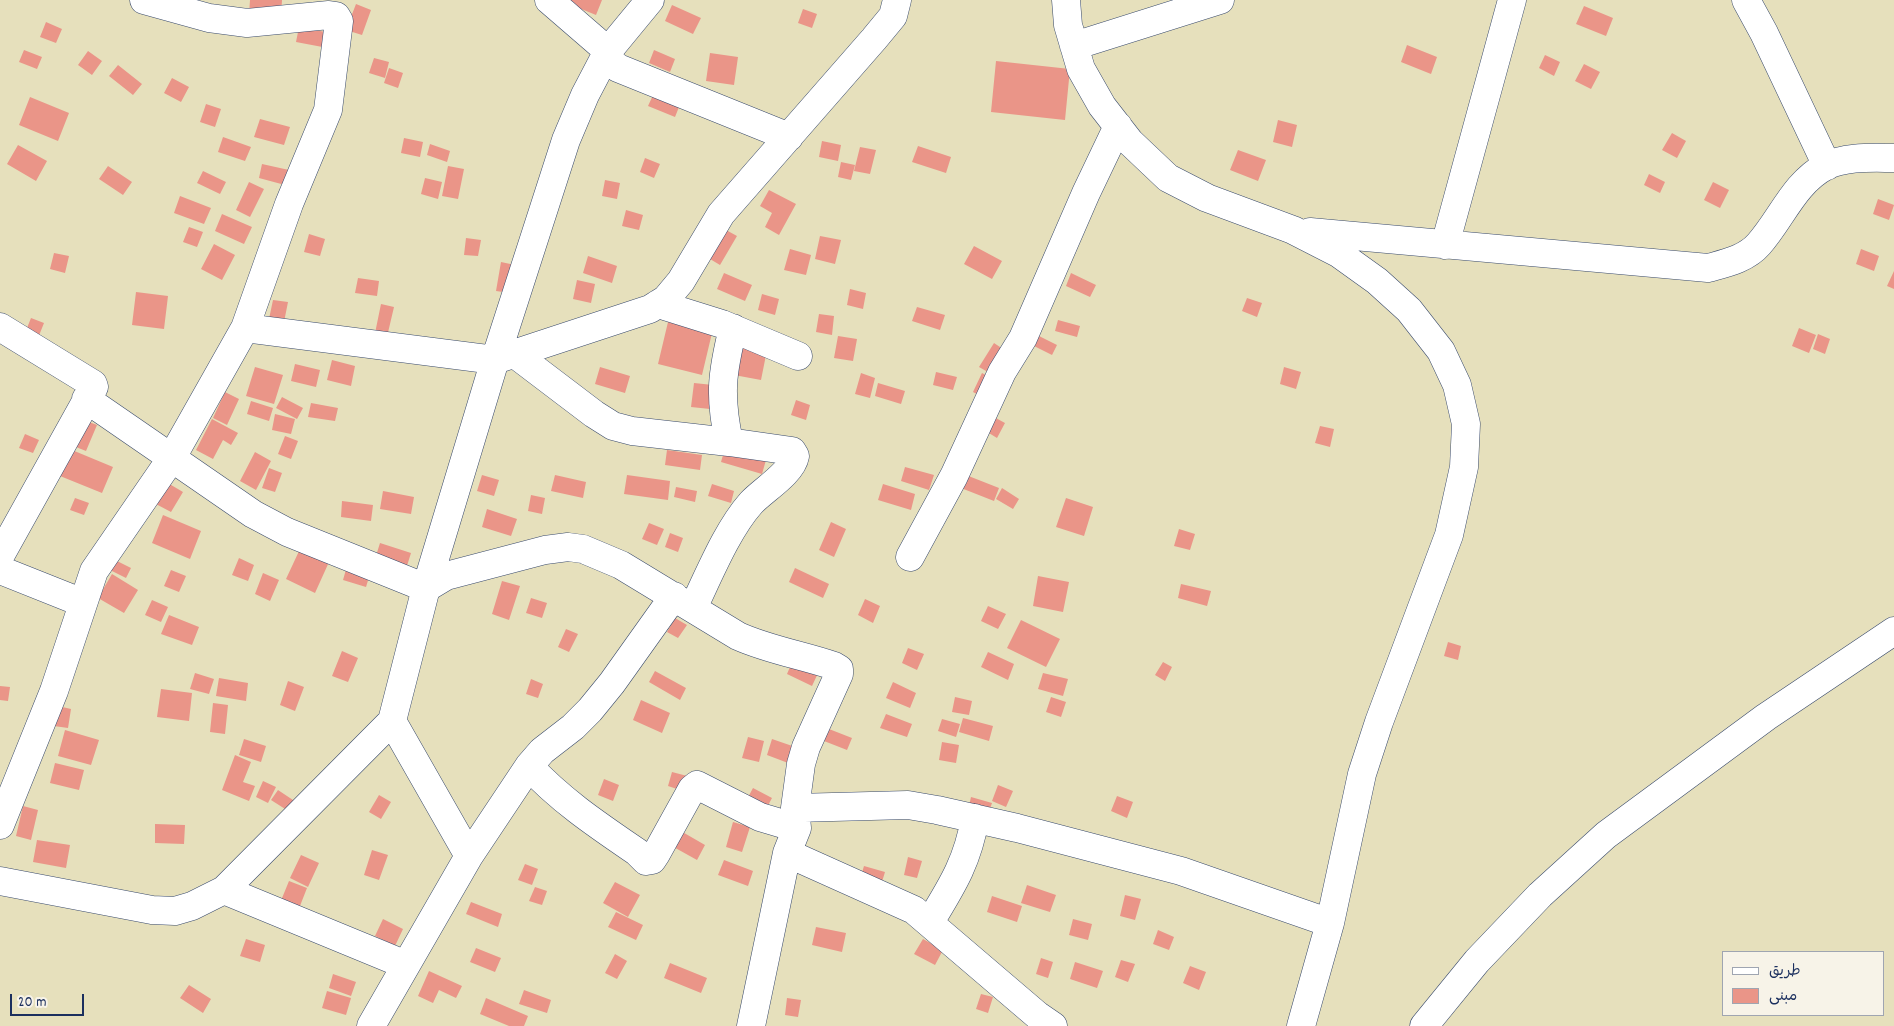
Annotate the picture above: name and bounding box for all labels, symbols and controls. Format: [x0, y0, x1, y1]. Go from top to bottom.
legend [1722, 951, 1884, 1016]
text: طريق [1769, 961, 1801, 983]
scale bar [12, 984, 86, 1016]
text: مبنى [1769, 986, 1797, 1008]
text: 20 m [18, 992, 46, 1014]

